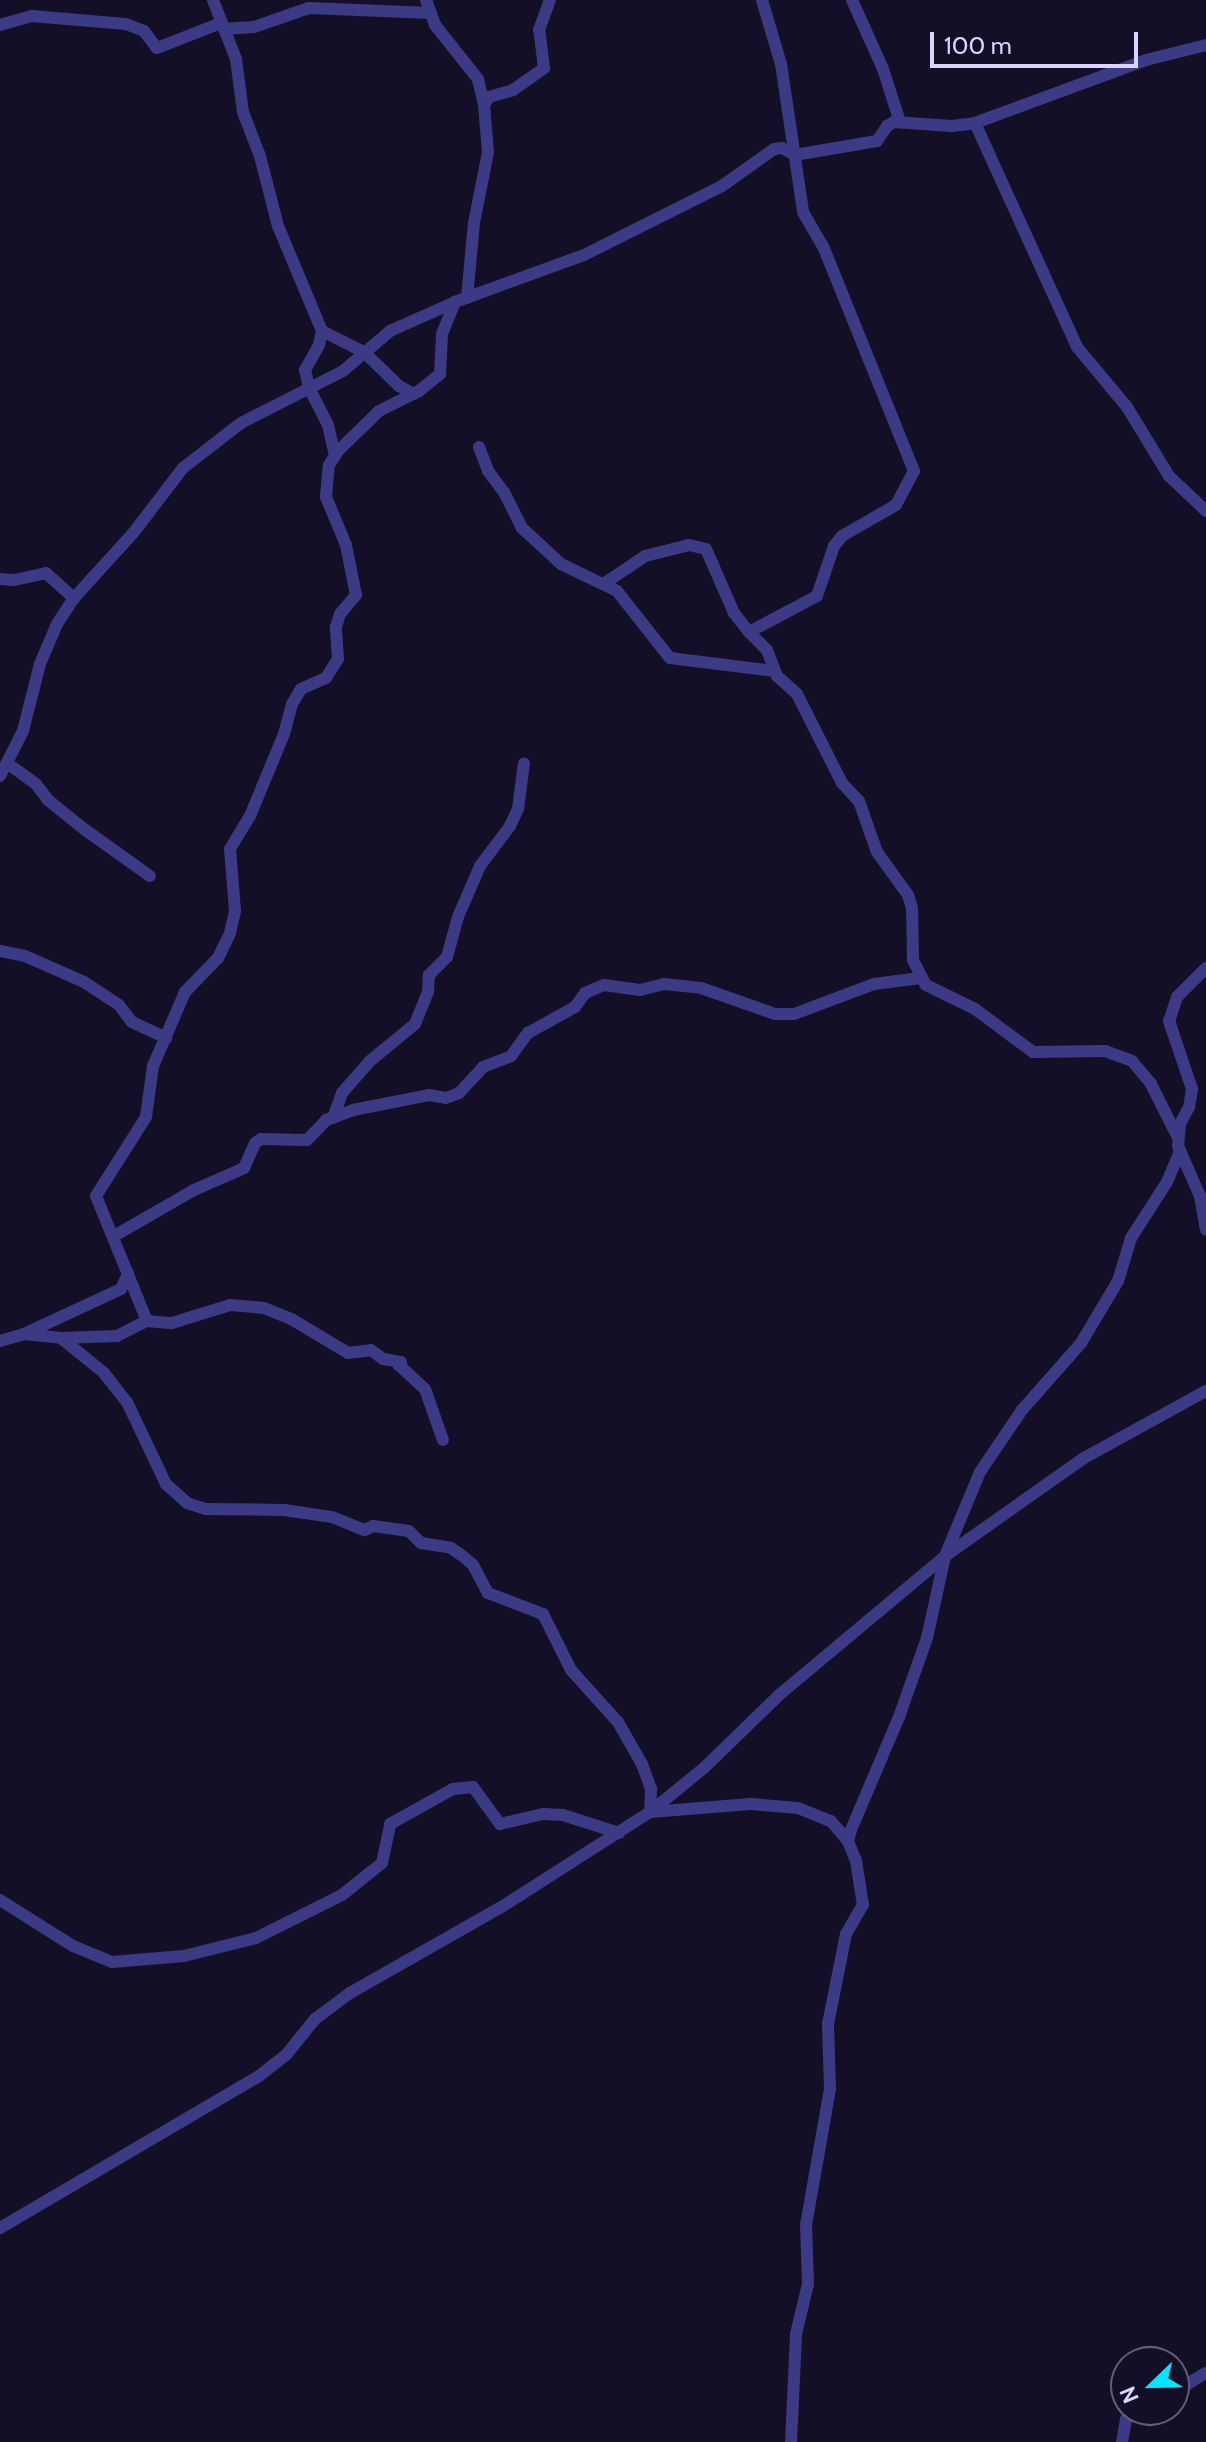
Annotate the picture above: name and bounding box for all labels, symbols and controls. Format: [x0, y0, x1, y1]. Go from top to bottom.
scale bar [934, 16, 1142, 66]
text: 100 m [944, 31, 1012, 60]
north arrow [1110, 2346, 1190, 2426]
text: N [1114, 2382, 1145, 2407]

